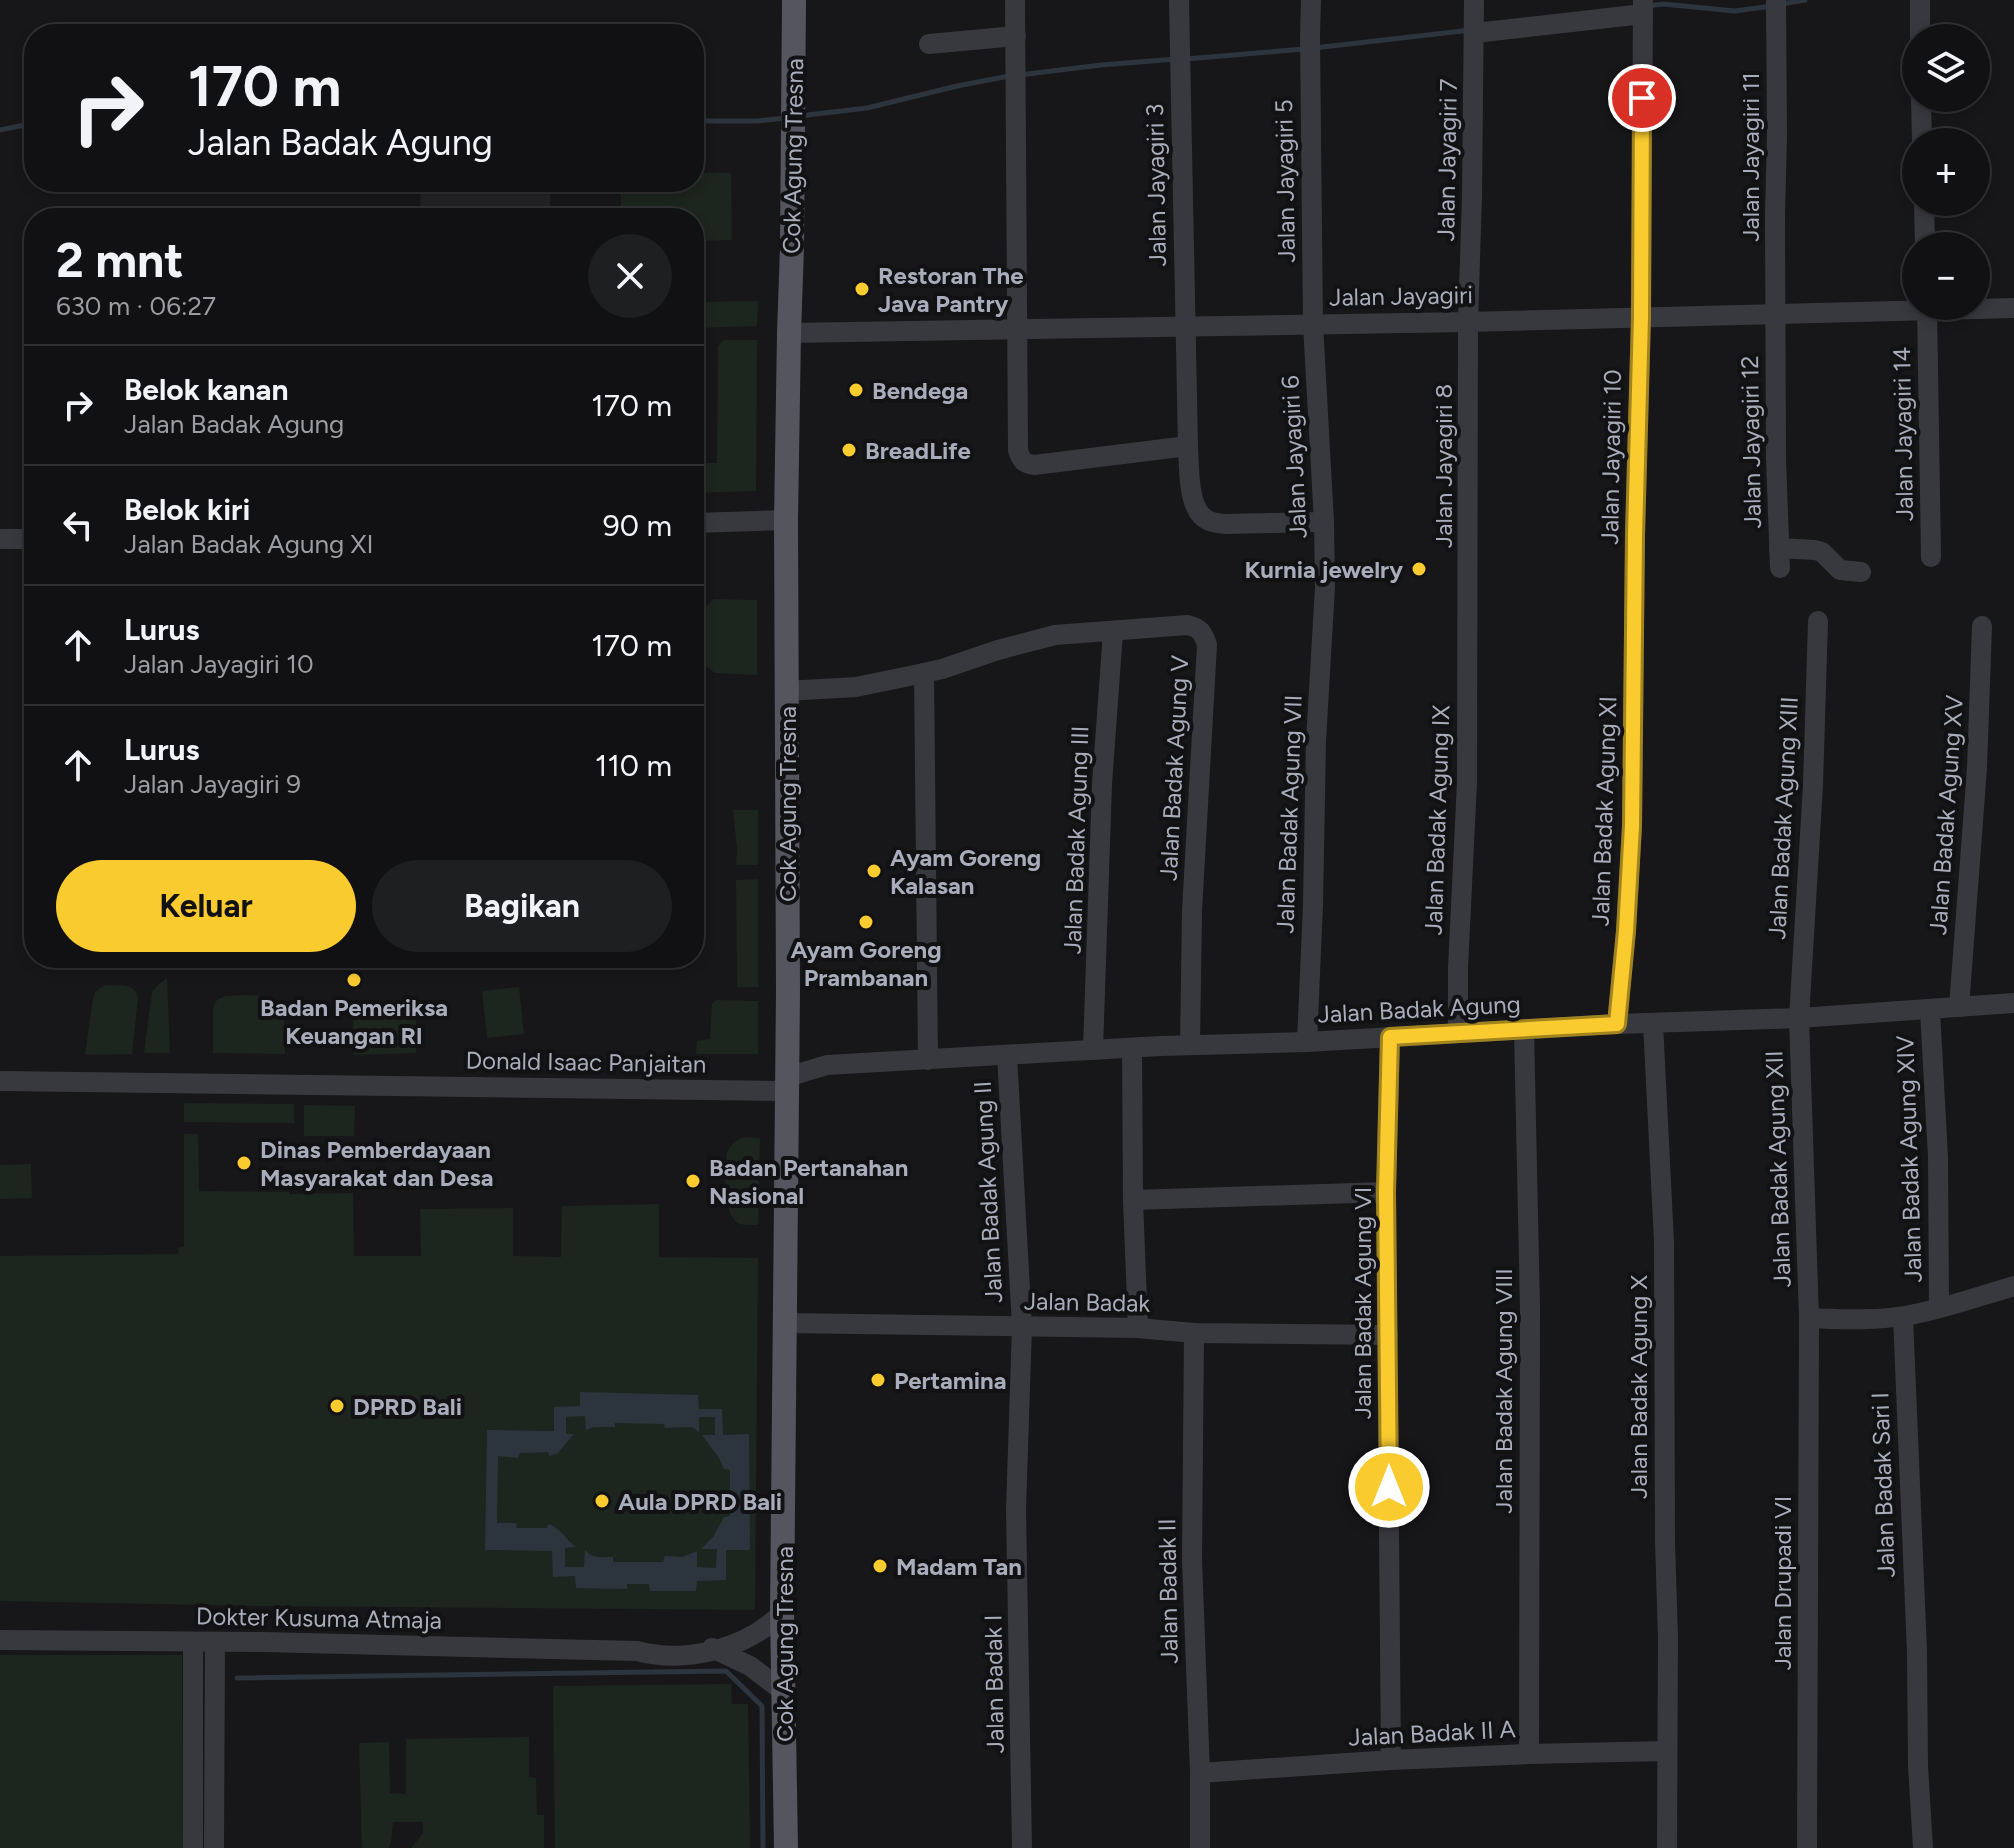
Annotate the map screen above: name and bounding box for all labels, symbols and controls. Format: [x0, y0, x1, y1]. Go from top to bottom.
map controls [1902, 24, 1990, 320]
button: layers [1902, 24, 1990, 112]
text: 170 m [188, 53, 341, 120]
icon: right [56, 56, 160, 160]
street label: Cok Agung Tresna [777, 58, 809, 254]
pin [1608, 64, 1676, 132]
street label: Jalan Jayagiri 11 [1736, 72, 1765, 242]
icon: arrive [1620, 76, 1664, 120]
street label: Jalan Jayagiri 7 [1431, 78, 1463, 242]
street label: Jalan Jayagiri 5 [1269, 99, 1301, 263]
street label: Jalan Jayagiri 3 [1140, 103, 1172, 267]
text: Jalan Badak Agung [188, 121, 493, 164]
button: + [1902, 128, 1990, 216]
text: 2 mnt [56, 231, 184, 289]
button: − [1902, 232, 1990, 320]
button: close [588, 234, 672, 318]
place label: Restoran The Java Pantry [878, 261, 1024, 318]
marker: Restoran The Java Pantry [853, 280, 871, 298]
street label: Jalan Jayagiri [1329, 280, 1473, 312]
text: 630 m · 06:27 [56, 290, 216, 322]
street label: Jalan Jayagiri 14 [1887, 346, 1919, 522]
street label: Jalan Jayagiri 12 [1735, 355, 1767, 529]
street label: Jalan Jayagiri 10 [1595, 369, 1627, 545]
text: Belok kanan [124, 371, 289, 408]
street label: Jalan Jayagiri 6 [1275, 375, 1313, 539]
place label: Bendega [872, 376, 968, 405]
marker: Bendega [847, 381, 865, 399]
icon: right [56, 383, 100, 427]
street label: Jalan Jayagiri 8 [1429, 384, 1458, 548]
text: 170 m [591, 387, 672, 424]
text: Jalan Badak Agung [124, 408, 344, 440]
place label: BreadLife [865, 436, 971, 465]
marker: BreadLife [840, 441, 858, 459]
text: Belok kiri [124, 491, 250, 528]
icon: left [56, 503, 100, 547]
text: 90 m [603, 507, 672, 544]
text: Jalan Badak Agung XI [124, 528, 374, 560]
place label: Kurnia jewelry [1245, 555, 1403, 584]
marker: Kurnia jewelry [1410, 560, 1428, 578]
text: Lurus [124, 611, 200, 648]
icon: ahead [56, 623, 100, 667]
text: 170 m [591, 627, 672, 664]
text: Jalan Jayagiri 10 [124, 648, 314, 680]
street label: Jalan Badak Agung V [1154, 654, 1194, 882]
street label: Jalan Badak Agung VII [1270, 694, 1308, 934]
street label: Jalan Badak Agung XV [1923, 694, 1969, 936]
street label: Jalan Badak Agung XI [1585, 695, 1623, 927]
street label: Jalan Badak Agung XIII [1762, 696, 1804, 940]
street label: Jalan Badak Agung IX [1418, 704, 1456, 936]
street label: Cok Agung Tresna [773, 706, 802, 902]
street label: Jalan Badak Agung III [1058, 725, 1094, 955]
text: Lurus [124, 731, 200, 768]
icon: ahead [56, 743, 100, 787]
text: 110 m [595, 747, 672, 784]
text: Jalan Jayagiri 9 [124, 768, 301, 800]
place label: Ayam Goreng Kalasan [890, 843, 1041, 900]
button: Keluar [56, 860, 356, 952]
button: Bagikan [372, 860, 672, 952]
marker: Ayam Goreng Kalasan [865, 862, 883, 880]
marker: Ayam Goreng Prambanan [857, 913, 875, 931]
place label: Ayam Goreng Prambanan [790, 935, 942, 992]
marker: Badan Pemeriksa Keuangan RI [345, 971, 363, 989]
street label: Jalan Badak Agung [1317, 989, 1521, 1029]
place label: Badan Pemeriksa Keuangan RI [260, 993, 448, 1050]
street label: Jalan Badak Agung XIV [1890, 1035, 1928, 1283]
street label: Donald Isaac Panjaitan [465, 1045, 707, 1079]
street label: Jalan Badak Agung XII [1759, 1050, 1797, 1288]
street label: Jalan Badak Agung II [968, 1080, 1008, 1304]
place label: Dinas Pemberdayaan Masyarakat dan Desa [260, 1135, 494, 1192]
place label: Badan Pertanahan Nasional [709, 1153, 908, 1210]
marker: Dinas Pemberdayaan Masyarakat dan Desa [235, 1154, 253, 1172]
marker: Badan Pertanahan Nasional [684, 1172, 702, 1190]
street label: Jalan Badak Agung VI [1348, 1187, 1377, 1419]
street label: Jalan Badak Agung VIII [1489, 1268, 1518, 1514]
street label: Jalan Badak Agung X [1624, 1275, 1653, 1499]
street label: Jalan Badak [1024, 1286, 1151, 1318]
place label: Pertamina [894, 1366, 1007, 1395]
marker: Pertamina [869, 1371, 887, 1389]
place label: DPRD Bali [353, 1392, 462, 1421]
street label: Jalan Badak Sari I [1865, 1392, 1901, 1578]
marker: DPRD Bali [328, 1397, 346, 1415]
position arrow [1347, 1445, 1431, 1529]
place label: Aula DPRD Bali [618, 1487, 782, 1516]
marker: Aula DPRD Bali [593, 1492, 611, 1510]
street label: Jalan Drupadi VI [1768, 1496, 1797, 1670]
street label: Jalan Badak II [1152, 1518, 1184, 1664]
street label: Cok Agung Tresna [770, 1546, 799, 1742]
place label: Madam Tan [896, 1552, 1022, 1581]
marker: Madam Tan [871, 1557, 889, 1575]
street label: Dokter Kusuma Atmaja [196, 1601, 442, 1635]
street label: Jalan Badak I [978, 1614, 1010, 1754]
street label: Jalan Badak II A [1348, 1714, 1517, 1752]

